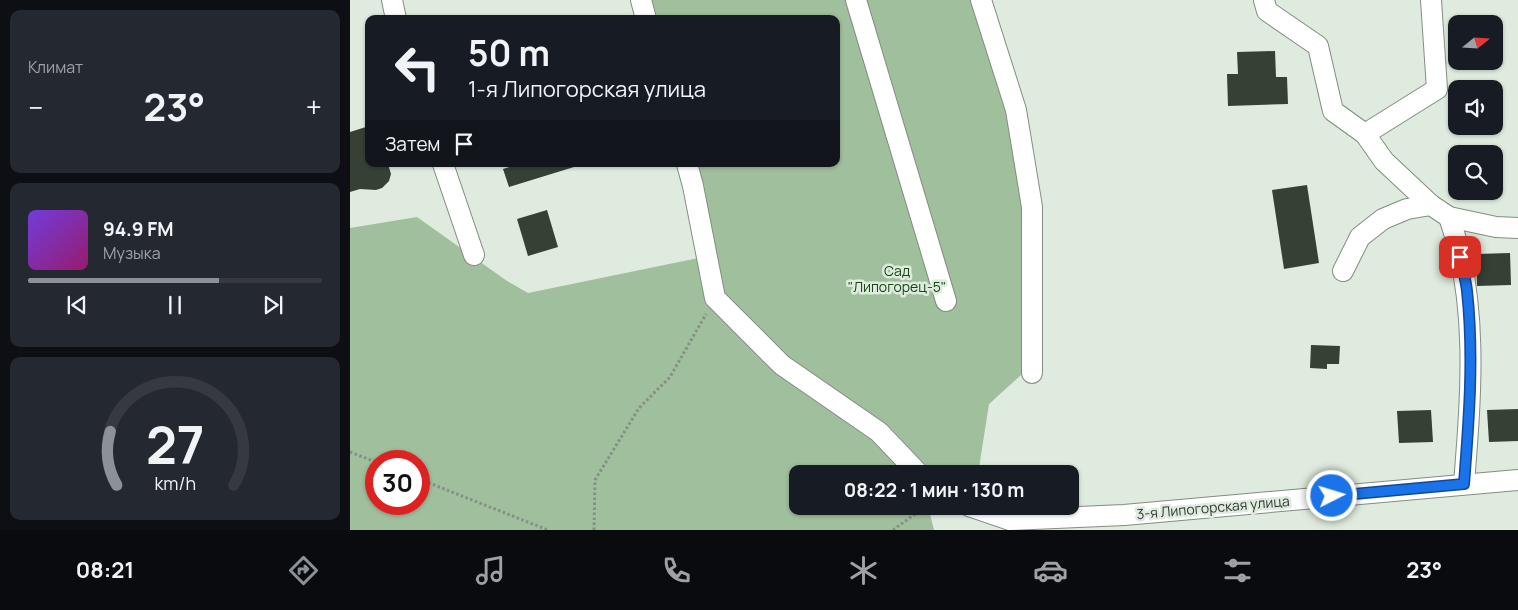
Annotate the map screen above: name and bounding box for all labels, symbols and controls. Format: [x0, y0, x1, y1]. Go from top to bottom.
north arrow [1448, 15, 1502, 70]
map controls [1448, 15, 1503, 200]
text: 50 m [468, 29, 550, 77]
icon: left [385, 35, 450, 100]
text: Климат [28, 56, 83, 78]
text: 1-я Липогорская улица [468, 74, 706, 104]
text: 23° [144, 80, 205, 132]
button: sound [1448, 80, 1503, 135]
text: − [28, 88, 43, 126]
text: + [306, 88, 322, 126]
icon: arrive [450, 130, 478, 158]
text: Затем [385, 131, 440, 157]
button: search [1448, 145, 1503, 200]
text: 94.9 FM [103, 216, 174, 242]
pin [1439, 236, 1481, 278]
text: Музыка [103, 242, 161, 264]
icon: arrive [1446, 243, 1474, 271]
park label: Сад "Липогорец-5" [848, 261, 946, 296]
icon: previous [63, 291, 91, 319]
icon: pause [161, 291, 189, 319]
icon: next [259, 291, 287, 319]
text: 27 [146, 409, 204, 480]
speed limit sign: 30 [365, 450, 430, 515]
position arrow [1305, 469, 1357, 521]
text: km/h [154, 471, 196, 495]
text: 08:22 · 1 мин · 130 m [844, 477, 1024, 503]
street label: 3-я Липогорская улица [1136, 491, 1290, 523]
icon: directions [286, 553, 321, 588]
icon: music [473, 553, 508, 588]
icon: phone [659, 553, 694, 588]
icon: climate [846, 553, 881, 588]
icon: car [1033, 553, 1068, 588]
icon: filters [1220, 553, 1255, 588]
text: 08:21 [76, 555, 134, 585]
text: 23° [1406, 555, 1442, 585]

